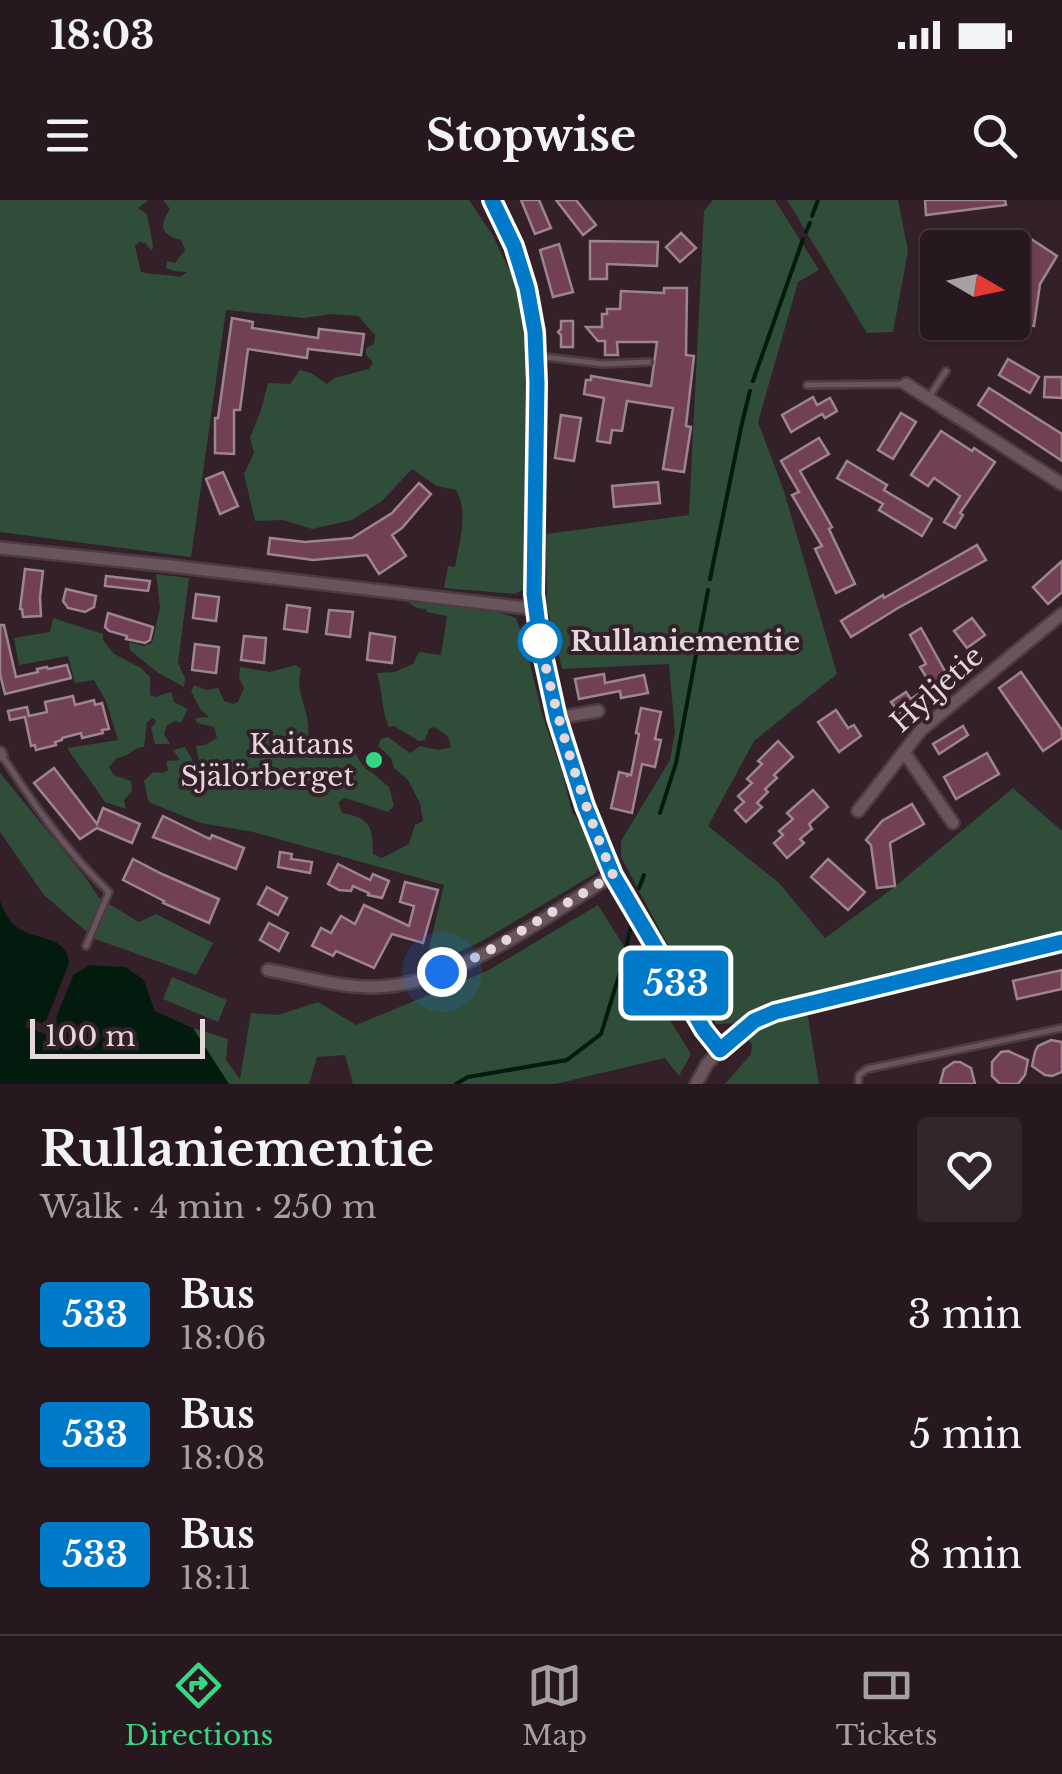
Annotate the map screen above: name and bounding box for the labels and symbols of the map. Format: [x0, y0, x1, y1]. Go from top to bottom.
north arrow [920, 230, 1030, 340]
marker: Rullaniementie [519, 620, 561, 662]
place label: Rullaniementie [570, 624, 800, 659]
street label: Hyljetie [883, 638, 991, 740]
place label: Kaitans Själörberget [180, 727, 354, 794]
marker: Kaitans Själörberget [363, 749, 385, 771]
your location [417, 947, 467, 997]
line badge: 533 [618, 950, 734, 1016]
scale bar [30, 1014, 205, 1058]

